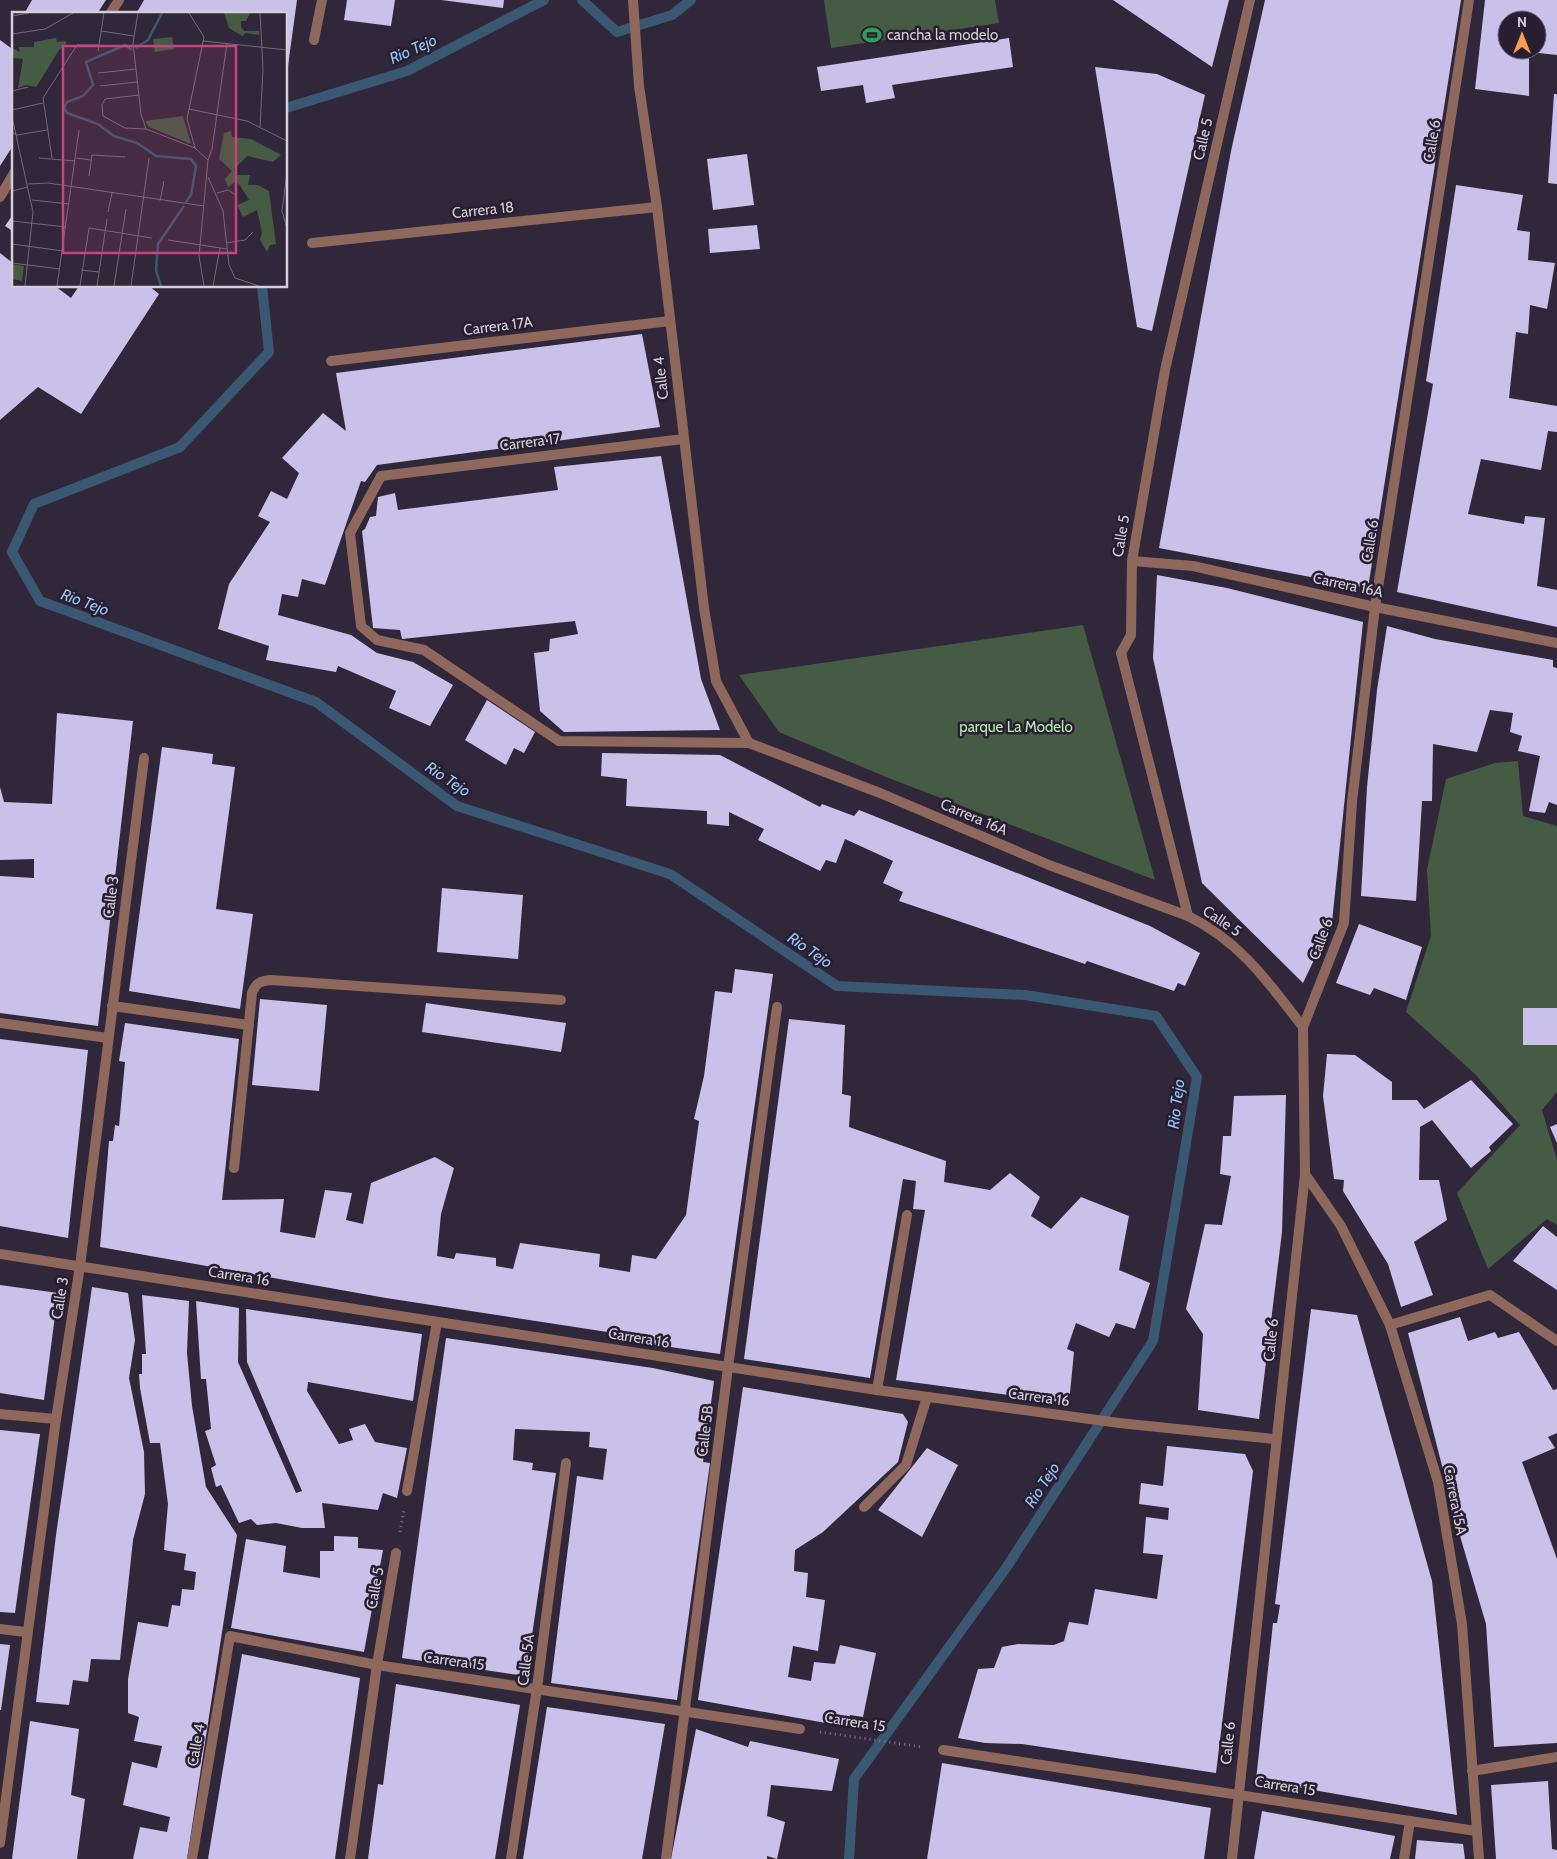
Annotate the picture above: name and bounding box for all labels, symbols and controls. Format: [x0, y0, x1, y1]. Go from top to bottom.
north arrow [1497, 10, 1547, 60]
inset map [12, 12, 288, 288]
text: N [1517, 13, 1527, 31]
sports icon: cancha la modelo [861, 24, 883, 46]
place label: cancha la modelo [887, 26, 998, 44]
water label: Rio Tejo [386, 30, 440, 68]
street label: Calle 5 [1189, 116, 1217, 162]
street label: Calle 6 [1420, 118, 1444, 164]
street label: Carrera 18 [451, 198, 515, 222]
street label: Carrera 17A [462, 313, 534, 339]
street label: Calle 4 [650, 355, 672, 400]
street label: Carrera 17 [499, 429, 562, 455]
street label: Calle 5 [1109, 514, 1133, 558]
street label: Calle 6 [1358, 518, 1382, 564]
street label: Carrera 16A [1311, 569, 1385, 601]
water label: Rio Tejo [58, 585, 112, 619]
park label: parque La Modelo [959, 718, 1073, 736]
water label: Rio Tejo [422, 757, 474, 801]
street label: Carrera 16A [938, 795, 1011, 840]
street label: Calle 3 [99, 875, 123, 919]
street label: Calle 5 [1199, 902, 1245, 940]
street label: Calle 6 [1305, 916, 1337, 962]
water label: Rio Tejo [784, 928, 836, 972]
water label: Rio Tejo [1164, 1078, 1188, 1130]
street label: Carrera 16 [207, 1262, 271, 1290]
street label: Calle 3 [48, 1276, 72, 1320]
street label: Calle 6 [1260, 1318, 1282, 1362]
street label: Carrera 16 [607, 1324, 671, 1352]
street label: Carrera 16 [1007, 1384, 1071, 1410]
street label: Calle 5B [693, 1404, 717, 1458]
water label: Rio Tejo [1020, 1459, 1064, 1511]
street label: Carrera 15A [1439, 1464, 1471, 1537]
street label: Calle 5 [362, 1565, 388, 1611]
street label: Calle 5A [514, 1632, 538, 1687]
street label: Carrera 15 [422, 1648, 486, 1674]
street label: Carrera 15 [823, 1708, 887, 1736]
street label: Calle 6 [1217, 1721, 1239, 1765]
street label: Calle 4 [183, 1722, 209, 1768]
street label: Carrera 15 [1253, 1772, 1317, 1800]

